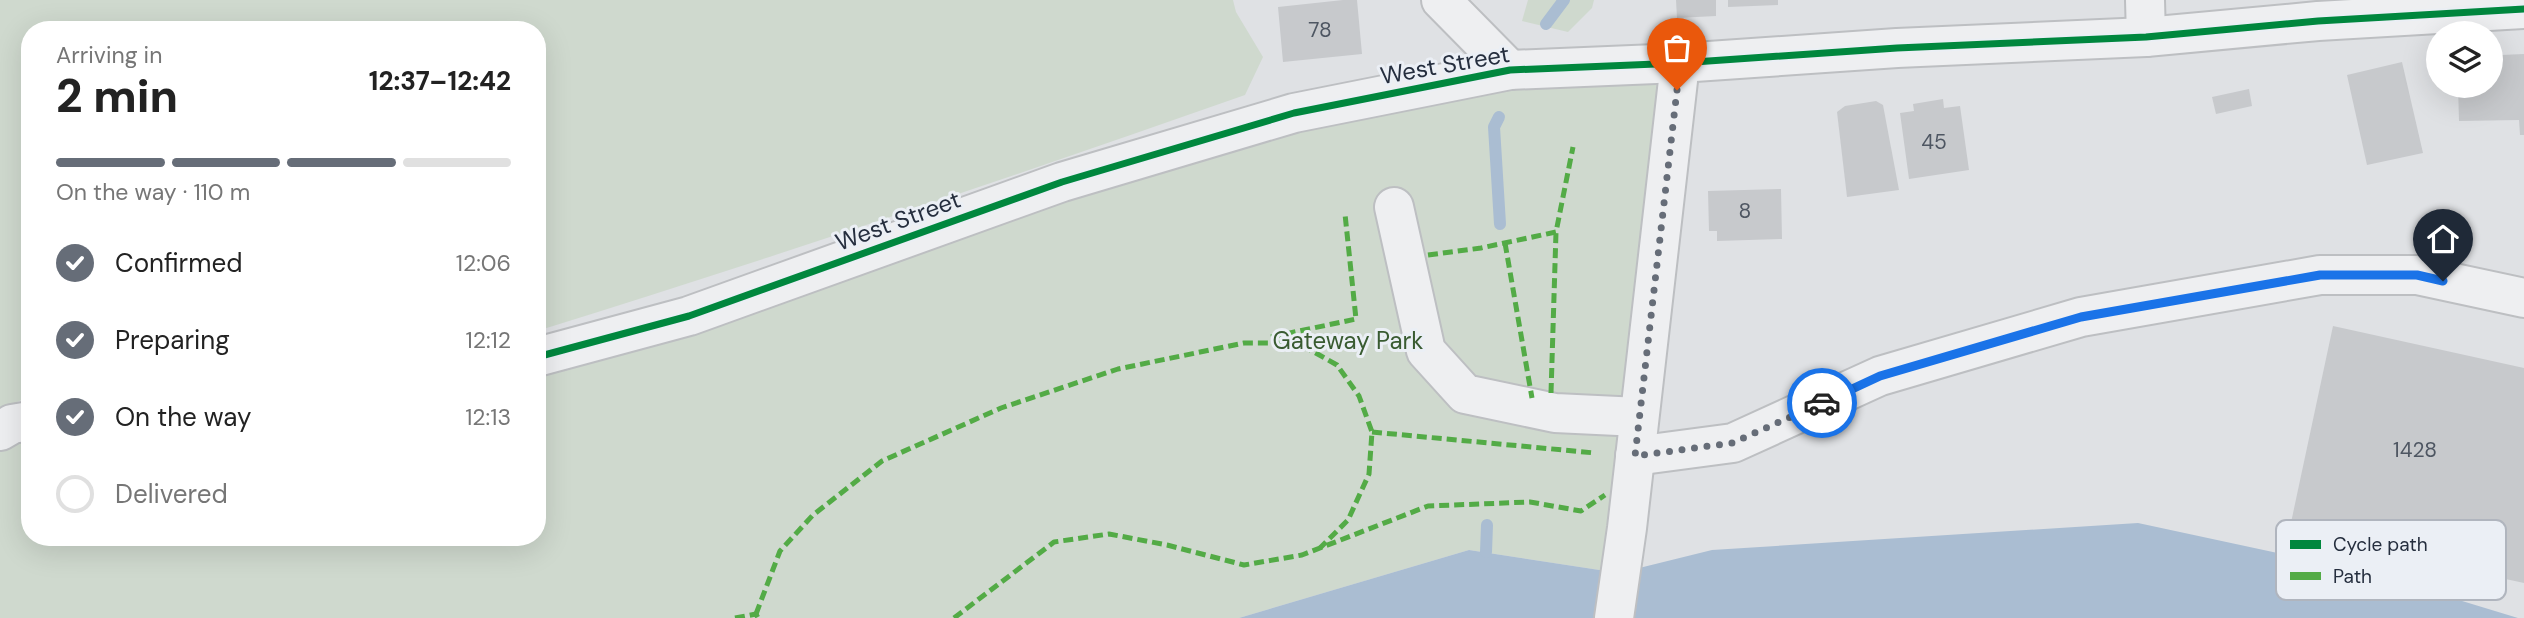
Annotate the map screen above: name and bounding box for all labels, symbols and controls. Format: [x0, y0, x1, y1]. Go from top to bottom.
house number: 78 [1308, 16, 1332, 44]
pin [1647, 18, 1707, 90]
map controls [2426, 21, 2503, 98]
button: layers [2426, 21, 2503, 98]
icon: bag [1658, 29, 1696, 67]
street label: West Street [1378, 38, 1512, 91]
text: Arriving in [56, 40, 162, 70]
text: 12:37–12:42 [369, 64, 511, 98]
text: 2 min [56, 66, 178, 126]
house number: 45 [1921, 128, 1947, 156]
text: On the way · 110 m [56, 177, 250, 207]
street label: West Street [831, 184, 965, 257]
house number: 8 [1739, 197, 1751, 225]
pin [2413, 209, 2473, 281]
icon: home [2424, 220, 2462, 258]
icon: check [56, 244, 94, 282]
text: Confirmed [115, 246, 242, 280]
text: 12:06 [456, 248, 511, 278]
icon: check [56, 321, 94, 359]
text: Preparing [115, 323, 230, 357]
text: 12:12 [466, 325, 511, 355]
park label: Gateway Park [1273, 325, 1423, 356]
courier [1787, 368, 1857, 438]
icon: car [1803, 384, 1841, 422]
icon: check [56, 398, 94, 436]
text: On the way [115, 400, 251, 434]
text: 12:13 [465, 402, 511, 432]
house number: 1428 [2393, 436, 2437, 464]
text: Delivered [115, 477, 228, 511]
legend [2276, 520, 2506, 600]
text: Cycle path [2333, 532, 2428, 557]
text: Path [2333, 564, 2372, 589]

